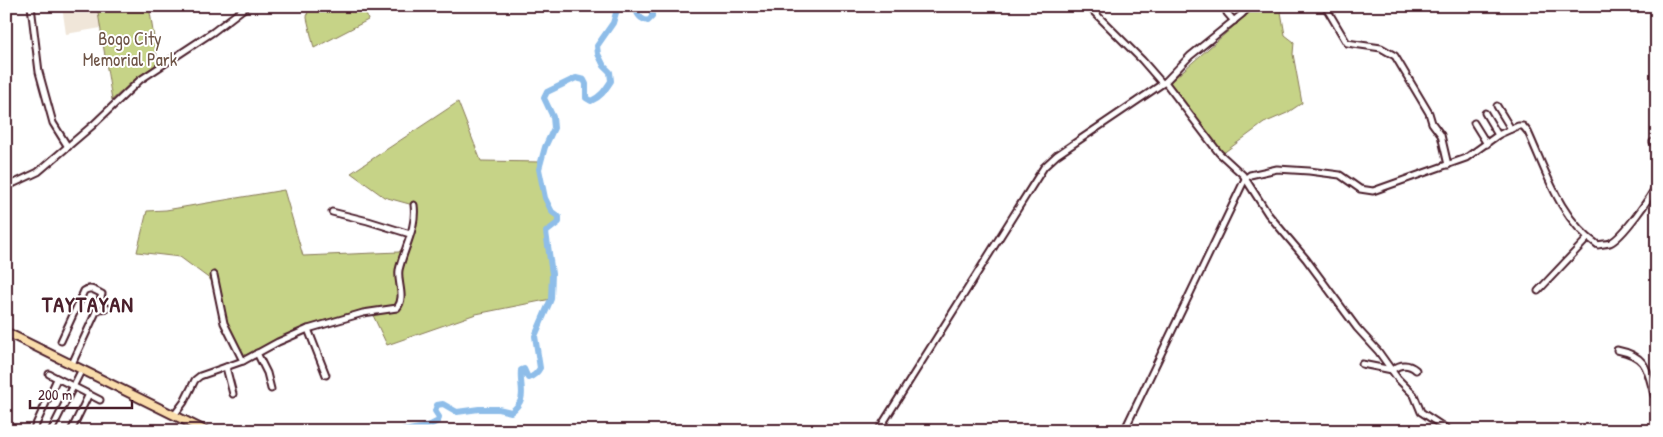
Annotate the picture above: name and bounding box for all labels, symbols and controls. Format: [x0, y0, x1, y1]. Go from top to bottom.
park label: Bogo City Memorial Park [83, 26, 178, 72]
district label: TAYTAYAN [41, 289, 134, 319]
scale bar [30, 377, 132, 409]
text: 200 m [38, 384, 72, 405]

